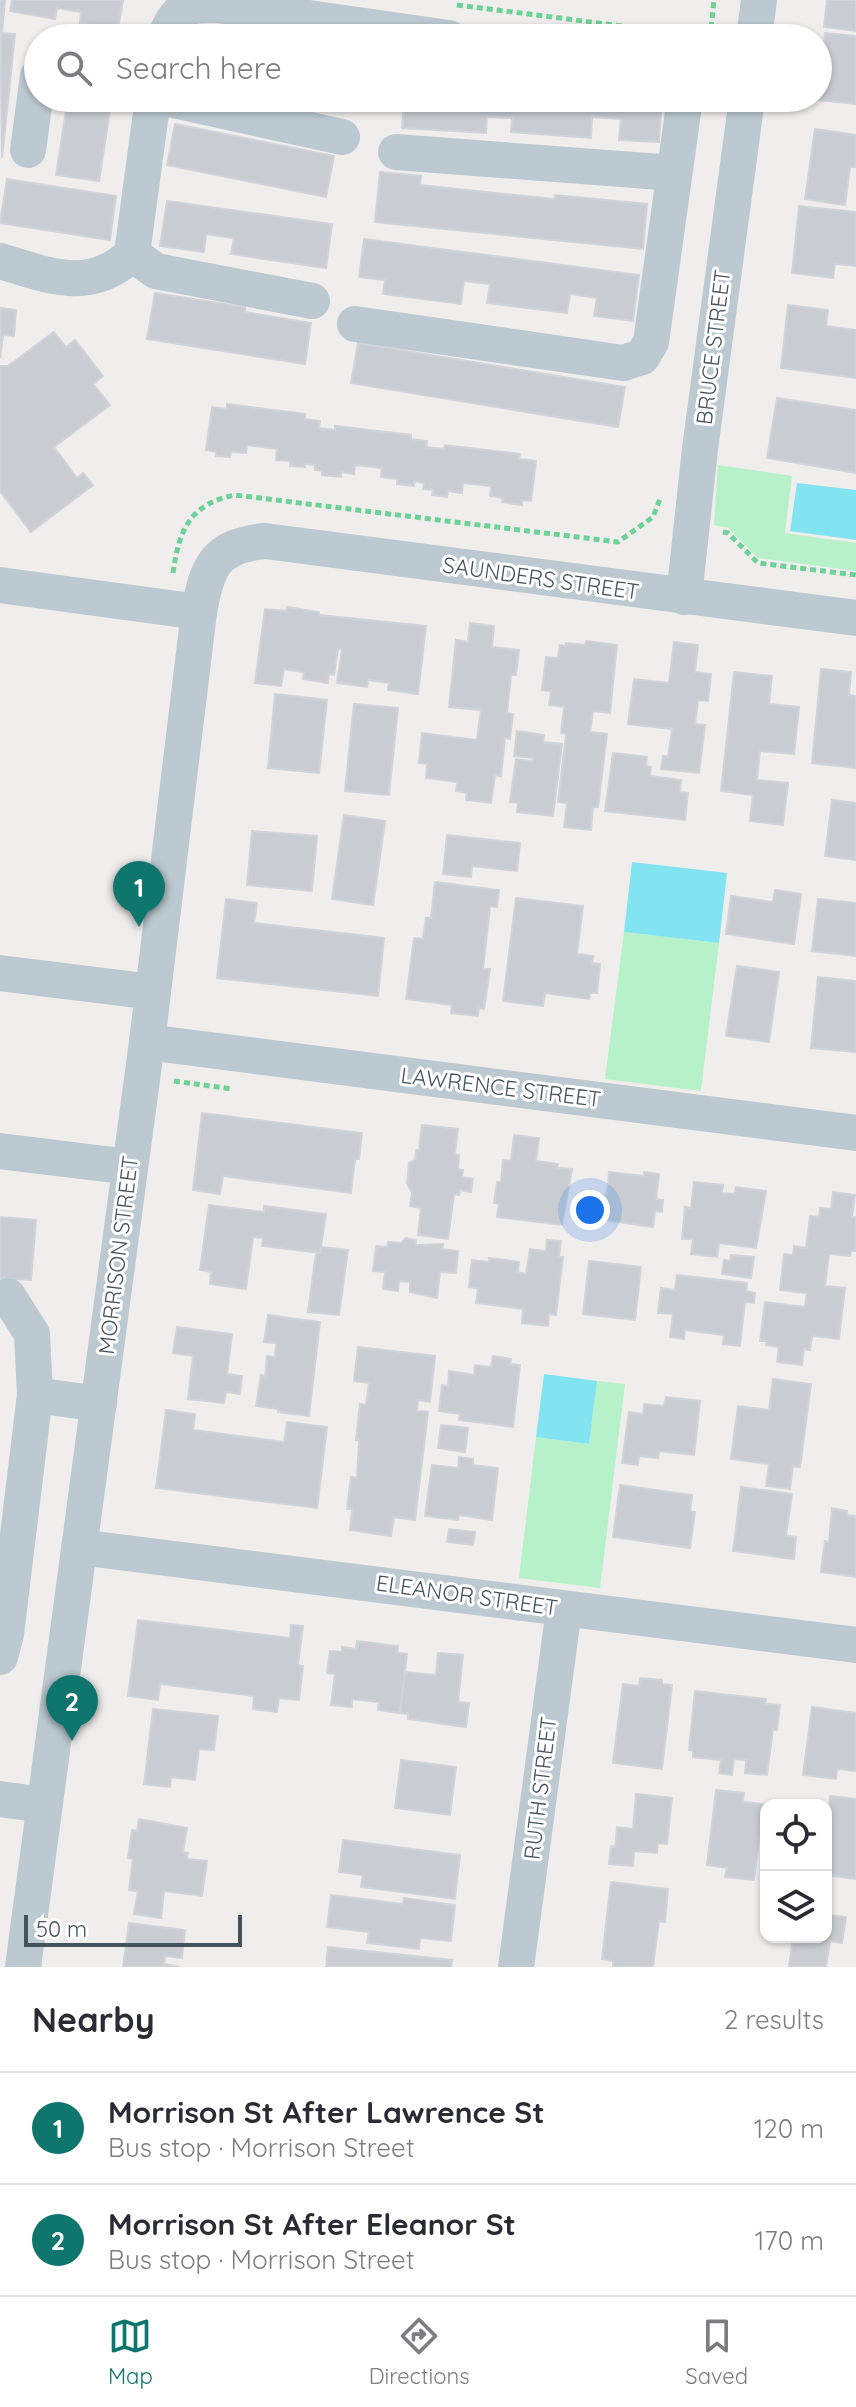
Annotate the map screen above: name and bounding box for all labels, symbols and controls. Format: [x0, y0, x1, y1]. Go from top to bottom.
search box [24, 24, 832, 112]
icon: search [52, 46, 96, 90]
text: Search here [116, 49, 282, 87]
street label: BRUCE STREET [690, 268, 736, 426]
street label: SAUNDERS STREET [441, 550, 641, 606]
pin: 1 [113, 861, 165, 927]
street label: LAWRENCE STREET [399, 1061, 603, 1113]
street label: MORRISON STREET [92, 1154, 144, 1356]
your location [570, 1190, 610, 1230]
street label: ELEANOR STREET [374, 1568, 560, 1622]
pin: 2 [46, 1675, 98, 1741]
street label: RUTH STREET [517, 1715, 563, 1861]
map controls [760, 1799, 832, 1943]
button: locate [760, 1799, 832, 1871]
button: layers [760, 1871, 832, 1943]
scale bar [24, 1911, 242, 1947]
text: 50 m [36, 1915, 87, 1943]
text: Nearby [32, 1998, 155, 2041]
text: 2 results [724, 2003, 824, 2036]
text: Morrison St After Lawrence St [108, 2093, 544, 2131]
text: 1 [53, 2112, 63, 2145]
text: 120 m [754, 2112, 824, 2145]
text: Bus stop · Morrison Street [108, 2131, 415, 2164]
text: Morrison St After Eleanor St [108, 2205, 516, 2243]
text: 2 [51, 2224, 65, 2257]
text: 170 m [755, 2224, 824, 2257]
text: Bus stop · Morrison Street [108, 2243, 415, 2276]
tab: Map [108, 2314, 153, 2390]
tab: Directions [369, 2314, 469, 2390]
tab: Saved [685, 2314, 748, 2390]

